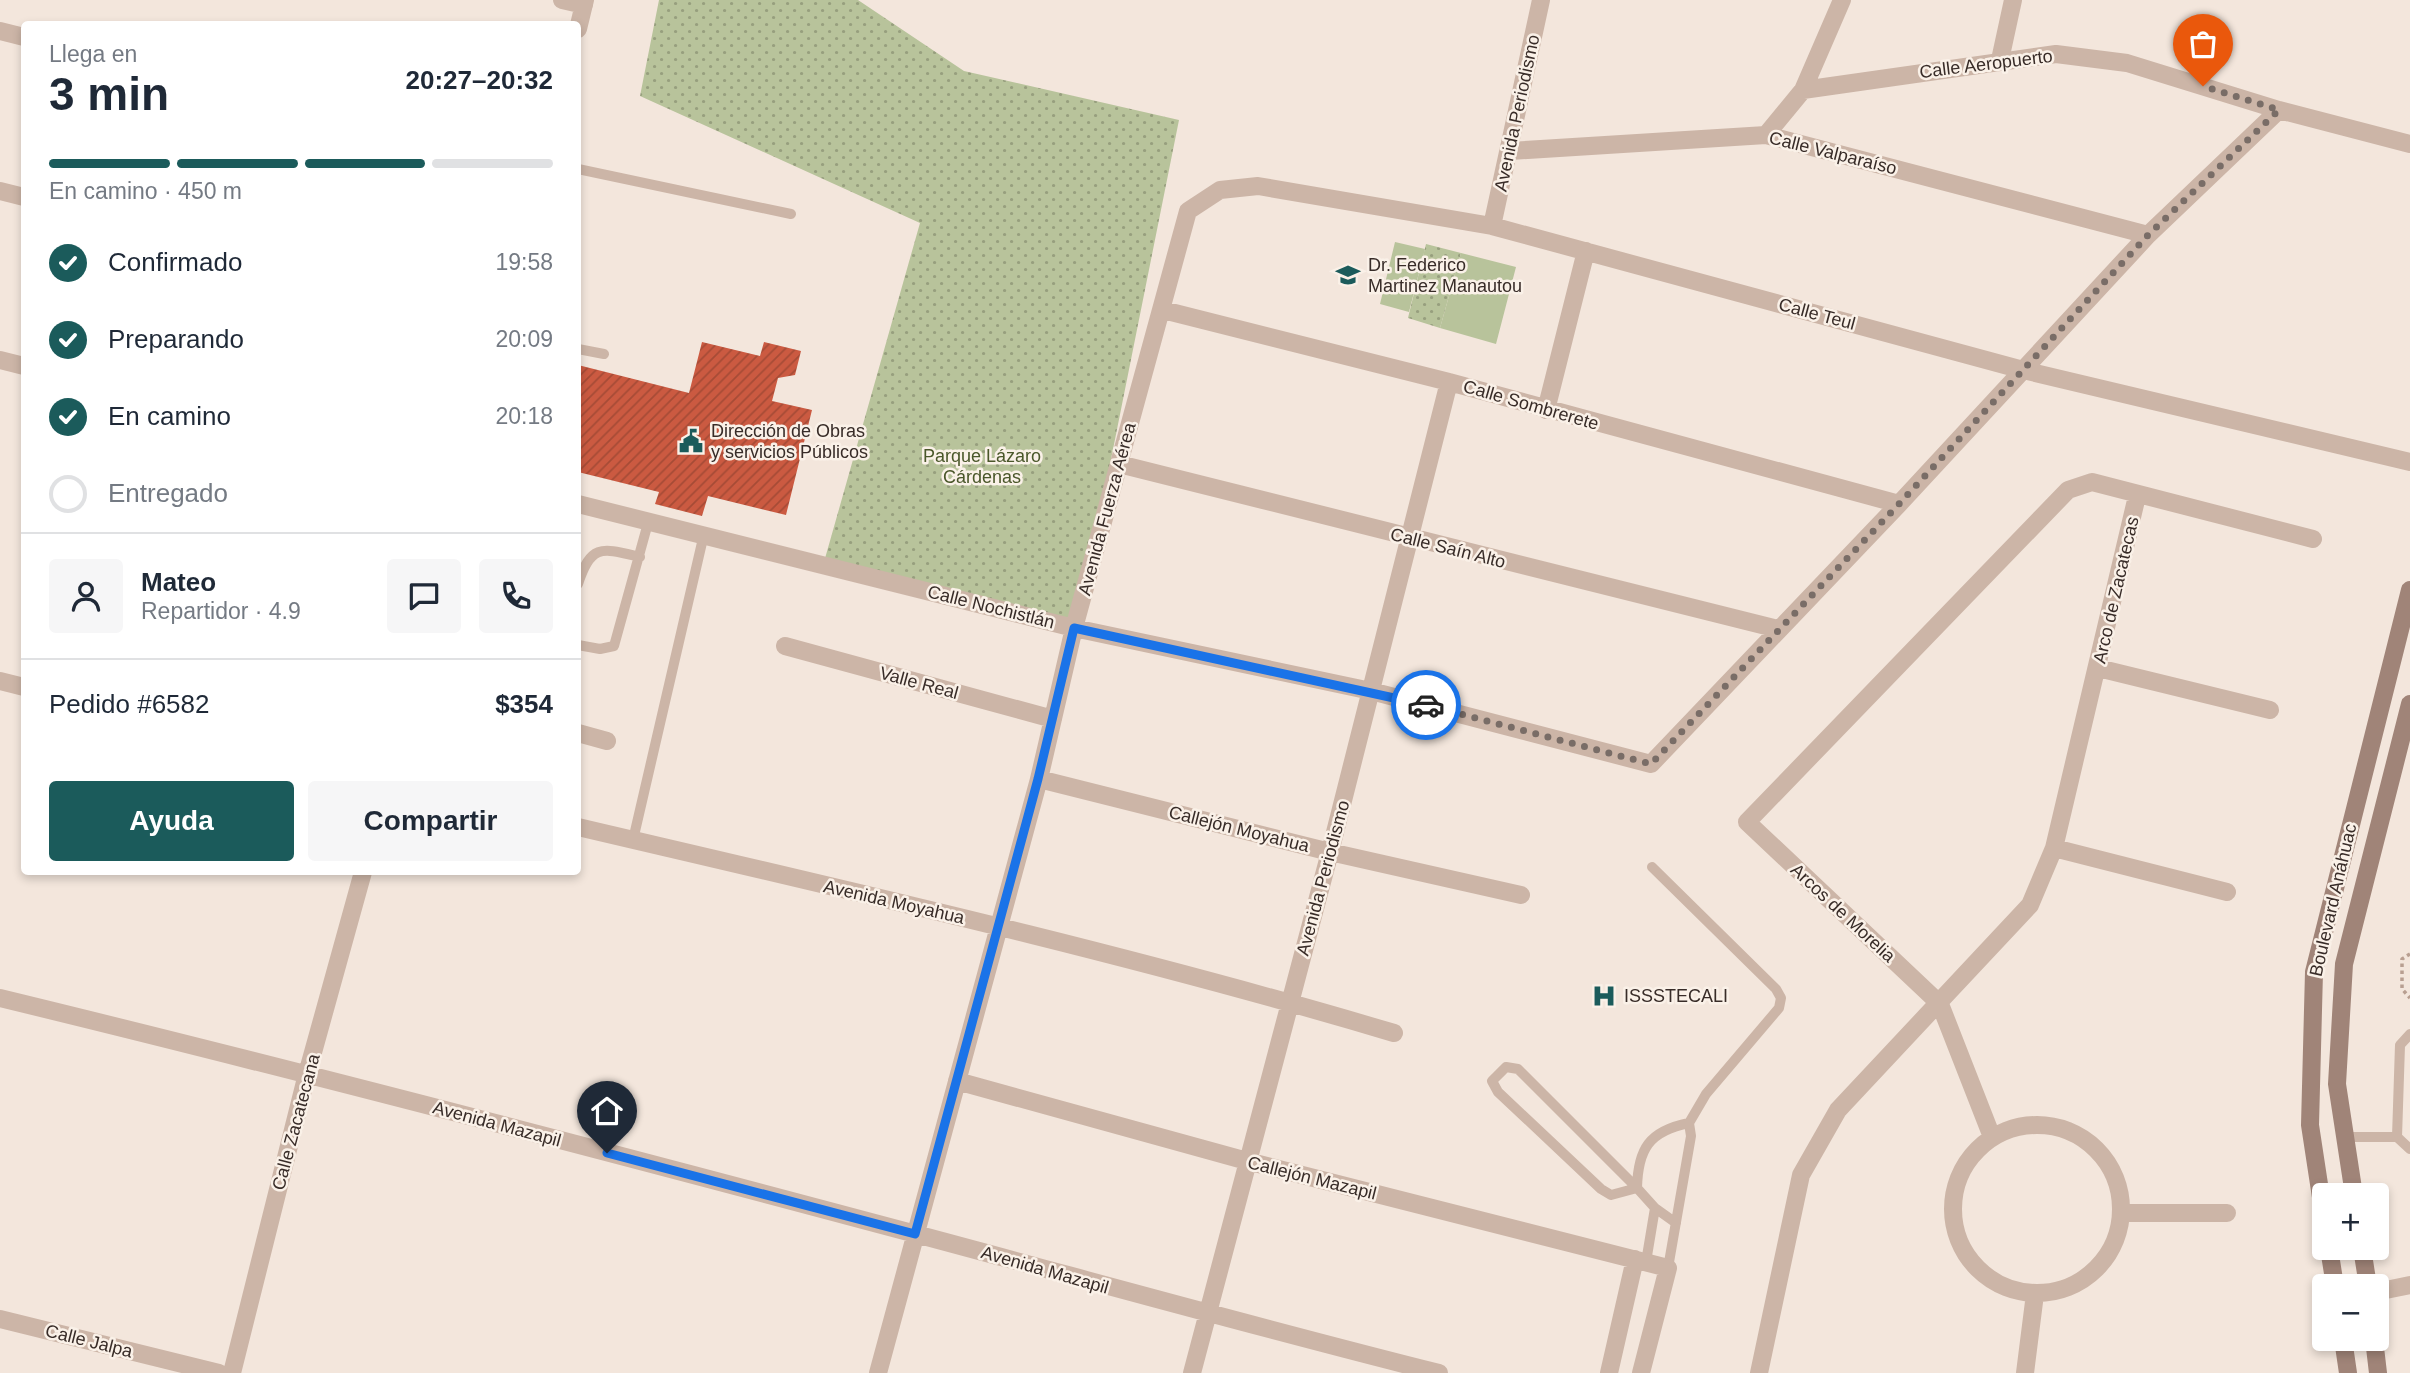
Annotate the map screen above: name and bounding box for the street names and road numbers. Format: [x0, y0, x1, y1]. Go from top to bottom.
street label: Avenida Periodismo [1491, 33, 1543, 193]
street label: Calle Aeropuerto [1918, 46, 2054, 82]
street label: Calle Valparaíso [1767, 127, 1899, 179]
street label: Calle Teul [1776, 294, 1858, 334]
street label: Calle Sombrerete [1461, 376, 1601, 434]
street label: Avenida Fuerza Aérea [1074, 420, 1140, 597]
street label: Arco de Zacatecas [2089, 515, 2143, 665]
street label: Calle Saín Alto [1388, 524, 1508, 572]
street label: Calle Nochistlán [925, 582, 1057, 632]
street label: Valle Real [877, 663, 961, 703]
street label: Avenida Periodismo [1293, 798, 1353, 958]
street label: Callejón Moyahua [1167, 802, 1312, 856]
street label: Boulevard Anáhuac [2306, 822, 2360, 978]
street label: Arcos de Morelia [1787, 860, 1900, 967]
street label: Avenida Moyahua [822, 876, 967, 928]
street label: Calle Zacatecana [268, 1051, 324, 1192]
street label: Avenida Mazapil [431, 1097, 563, 1151]
street label: Callejón Mazapil [1246, 1152, 1378, 1204]
street label: Avenida Mazapil [979, 1242, 1111, 1298]
street label: Calle Jalpa [43, 1321, 136, 1362]

